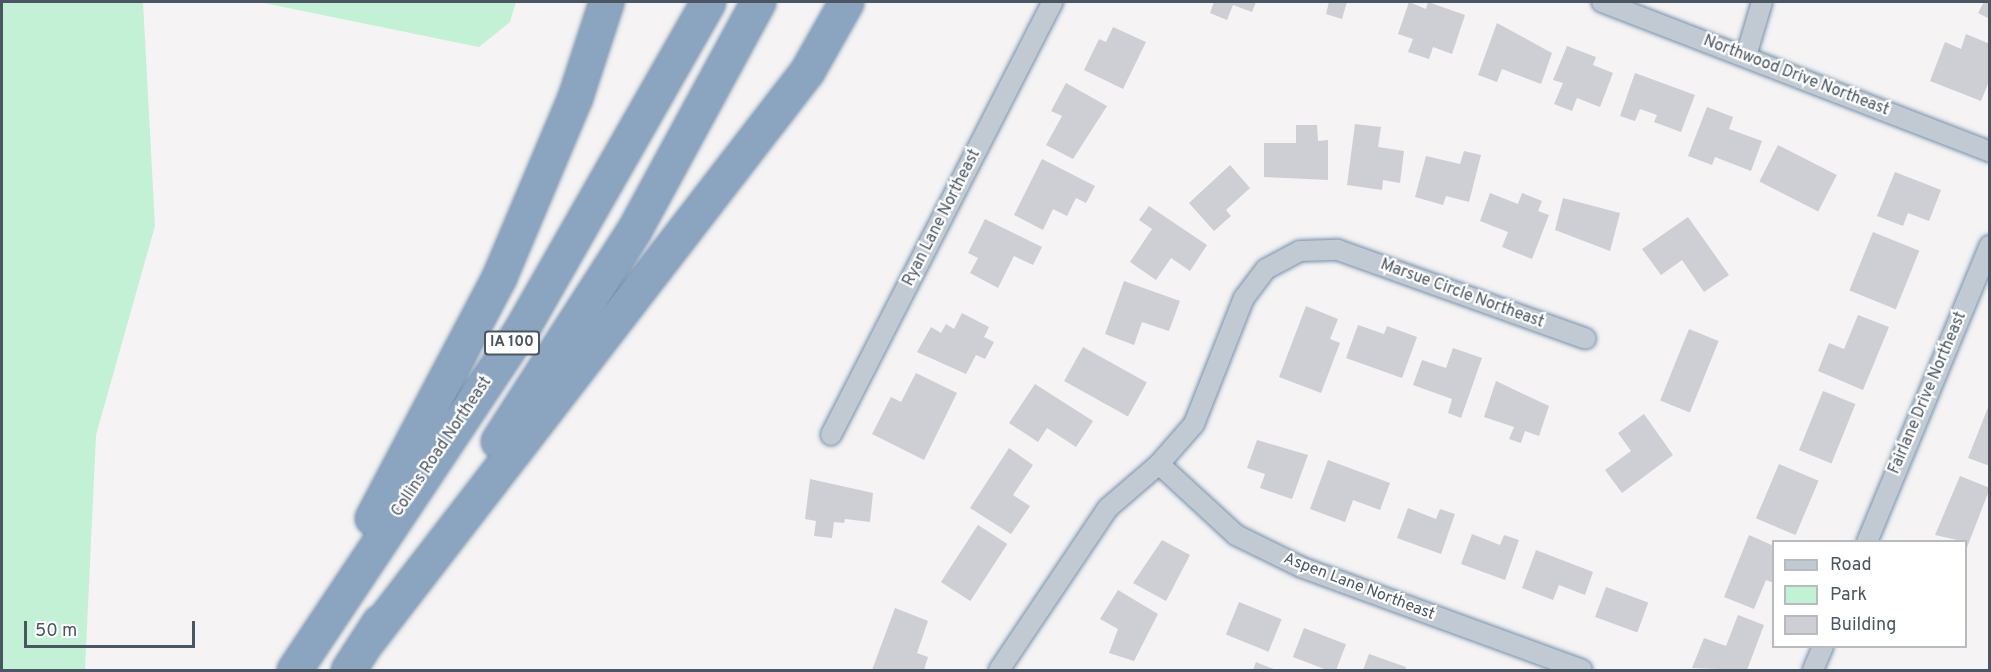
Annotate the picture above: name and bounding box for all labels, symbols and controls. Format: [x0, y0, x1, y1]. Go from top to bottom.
street label: Northwood Drive Northeast [1700, 32, 1892, 120]
street label: Ryan Lane Northeast [899, 146, 985, 290]
street label: Marsue Circle Northeast [1378, 255, 1546, 333]
street label: Fairlane Drive Northeast [1885, 309, 1971, 477]
road number: IA 100 [484, 331, 540, 355]
street label: Collins Road Northeast [388, 373, 496, 521]
legend [1772, 540, 1967, 648]
street label: Aspen Lane Northeast [1281, 549, 1437, 625]
text: Road [1830, 554, 1872, 577]
text: Park [1830, 584, 1867, 607]
scale bar [27, 609, 198, 647]
text: Building [1830, 614, 1896, 637]
text: 50 m [35, 620, 77, 643]

